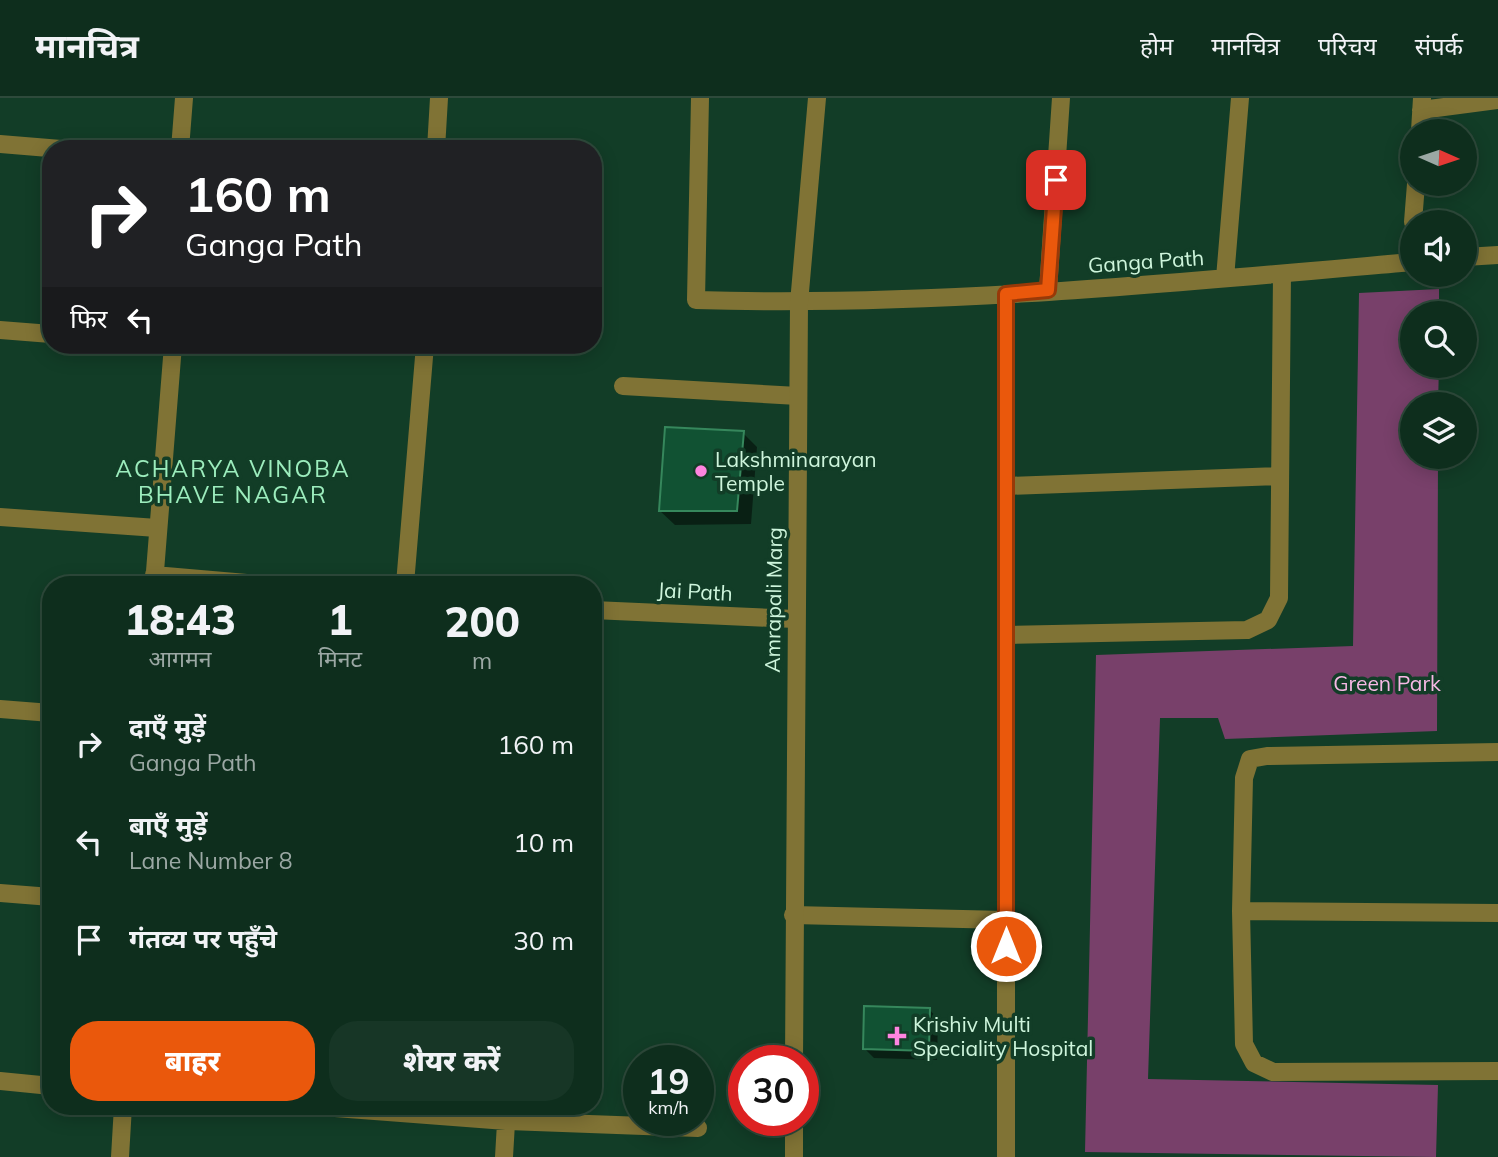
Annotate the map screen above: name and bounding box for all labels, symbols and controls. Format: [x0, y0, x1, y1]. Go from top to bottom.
text: मानचित्र [35, 25, 139, 66]
text: होम [1140, 31, 1173, 61]
text: मानचित्र [1211, 31, 1280, 61]
text: परिचय [1318, 31, 1377, 61]
text: संपर्क [1415, 31, 1463, 61]
north arrow [1400, 119, 1477, 196]
map controls [1400, 119, 1477, 469]
pin [1026, 150, 1086, 210]
icon: arrive [1037, 161, 1075, 199]
text: 160 m [185, 163, 331, 224]
icon: right [70, 168, 161, 259]
button: sound [1400, 210, 1477, 287]
text: Ganga Path [185, 224, 362, 264]
street label: Ganga Path [1087, 244, 1205, 278]
icon: left [121, 301, 159, 339]
button: search [1400, 301, 1477, 378]
text: फिर [70, 302, 107, 335]
button: layers [1400, 392, 1477, 469]
place label: Lakshminarayan Temple [715, 446, 877, 496]
district label: ACHARYA VINOBA BHAVE NAGAR [115, 454, 351, 509]
marker: Lakshminarayan Temple [693, 463, 709, 479]
street label: Amrapali Marg [759, 527, 787, 673]
street label: Jai Path [657, 576, 733, 606]
text: 18:43 [124, 593, 236, 646]
text: 1 [327, 593, 353, 646]
text: 200 [444, 595, 520, 648]
text: आगमन [149, 644, 212, 673]
text: मिनट [318, 644, 362, 673]
text: m [472, 646, 492, 675]
park label: Green Park [1333, 670, 1441, 696]
text: दाएँ मुड़ें [129, 711, 206, 744]
icon: right [70, 725, 108, 763]
text: 160 m [498, 728, 574, 761]
text: Ganga Path [129, 748, 257, 777]
text: बाएँ मुड़ें [129, 809, 207, 842]
icon: left [70, 823, 108, 861]
text: 10 m [513, 826, 574, 859]
text: Lane Number 8 [129, 846, 292, 875]
position arrow [969, 909, 1043, 983]
icon: arrive [70, 921, 108, 959]
text: गंतव्य पर पहुँचे [129, 922, 277, 955]
text: 30 m [513, 924, 574, 957]
place label: Krishiv Multi Speciality Hospital [913, 1011, 1093, 1061]
button: बाहर [70, 1021, 315, 1101]
button: शेयर करें [329, 1021, 574, 1101]
marker: Krishiv Multi Speciality Hospital [887, 1026, 907, 1046]
speed limit sign: 30 [728, 1045, 819, 1136]
text: 19 [647, 1059, 690, 1103]
text: km/h [648, 1096, 689, 1119]

